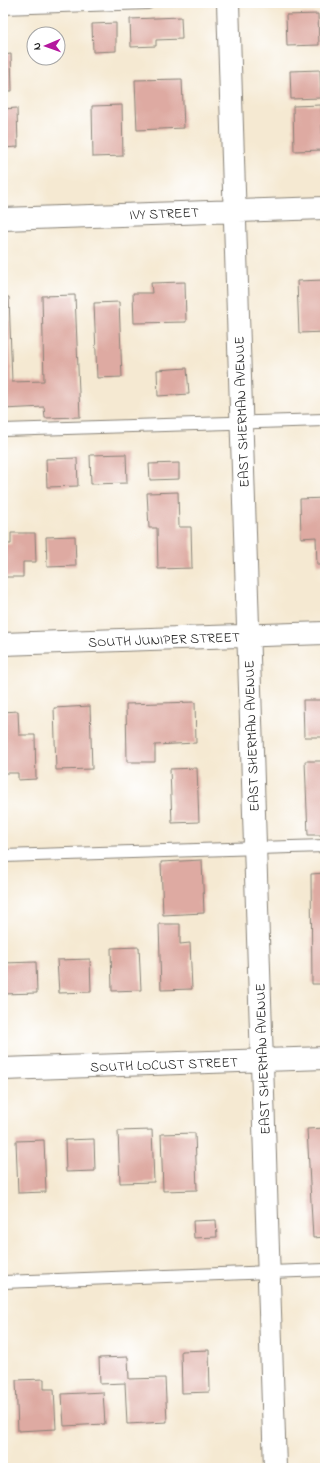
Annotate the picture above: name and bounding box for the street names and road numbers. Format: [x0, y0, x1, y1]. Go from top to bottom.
street label: IVY STREET [129, 203, 199, 226]
street label: EAST SHERMAN AVENUE [229, 336, 256, 488]
street label: SOUTH JUNIPER STREET [88, 627, 240, 654]
street label: EAST SHERMAN AVENUE [239, 660, 266, 812]
street label: EAST SHERMAN AVENUE [250, 983, 277, 1135]
street label: SOUTH LOCUST STREET [90, 1052, 238, 1079]

